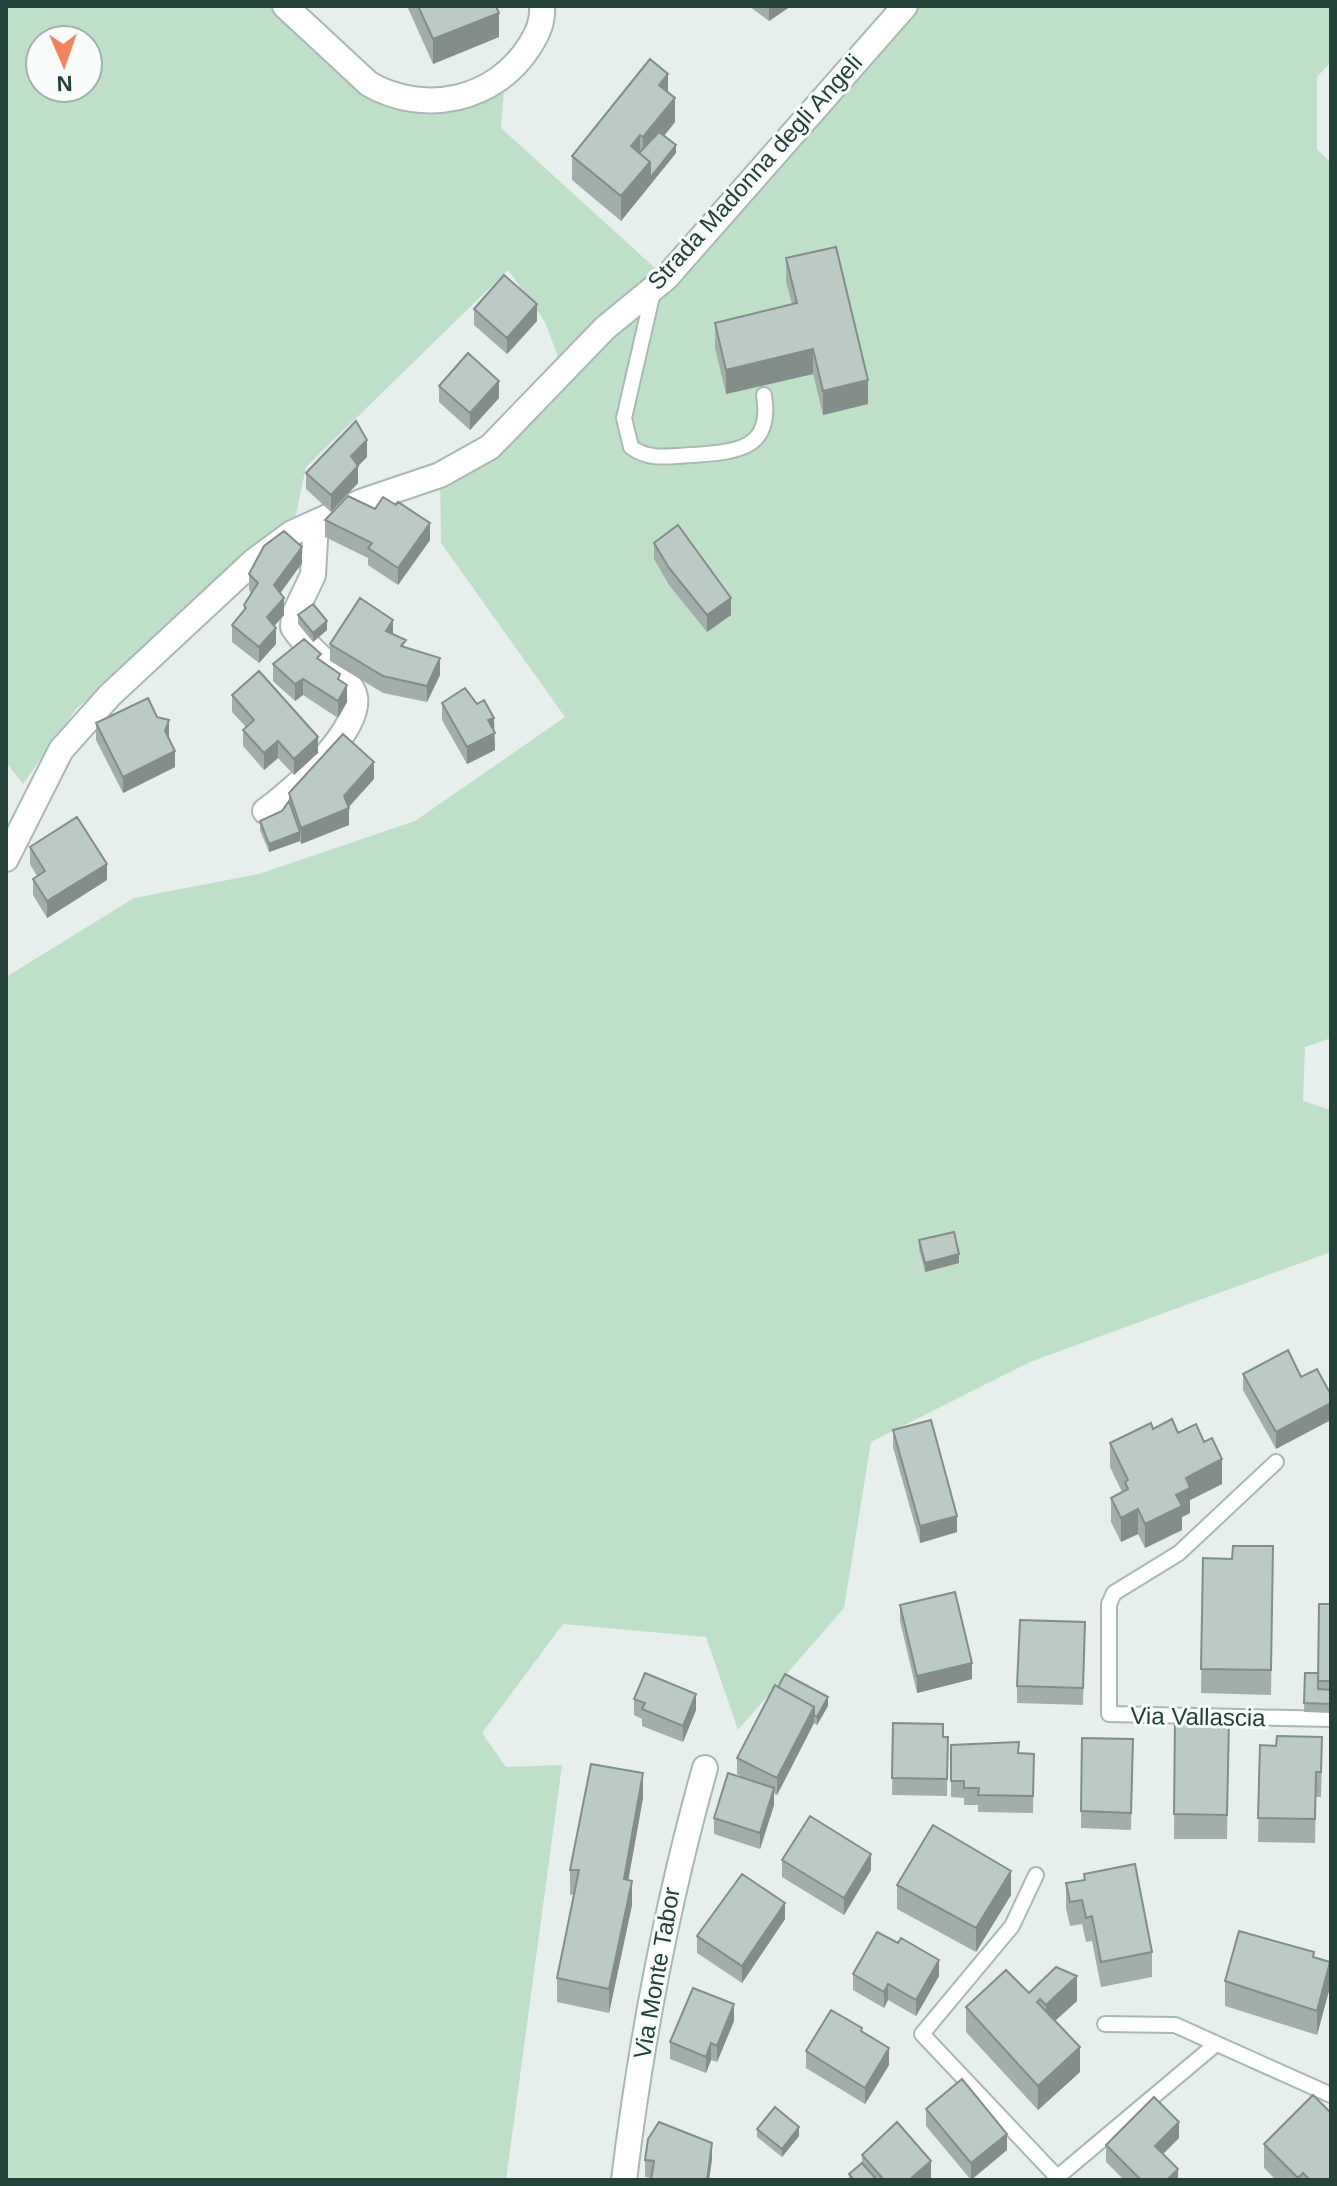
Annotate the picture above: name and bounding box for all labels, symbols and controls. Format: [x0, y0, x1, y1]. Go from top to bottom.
north arrow [24, 24, 104, 104]
street label: Strada Madonna degli Angeli [642, 49, 867, 295]
text: N [56, 71, 73, 96]
street label: Via Vallascia [1130, 1702, 1266, 1731]
street label: Via Monte Tabor [628, 1885, 685, 2061]

